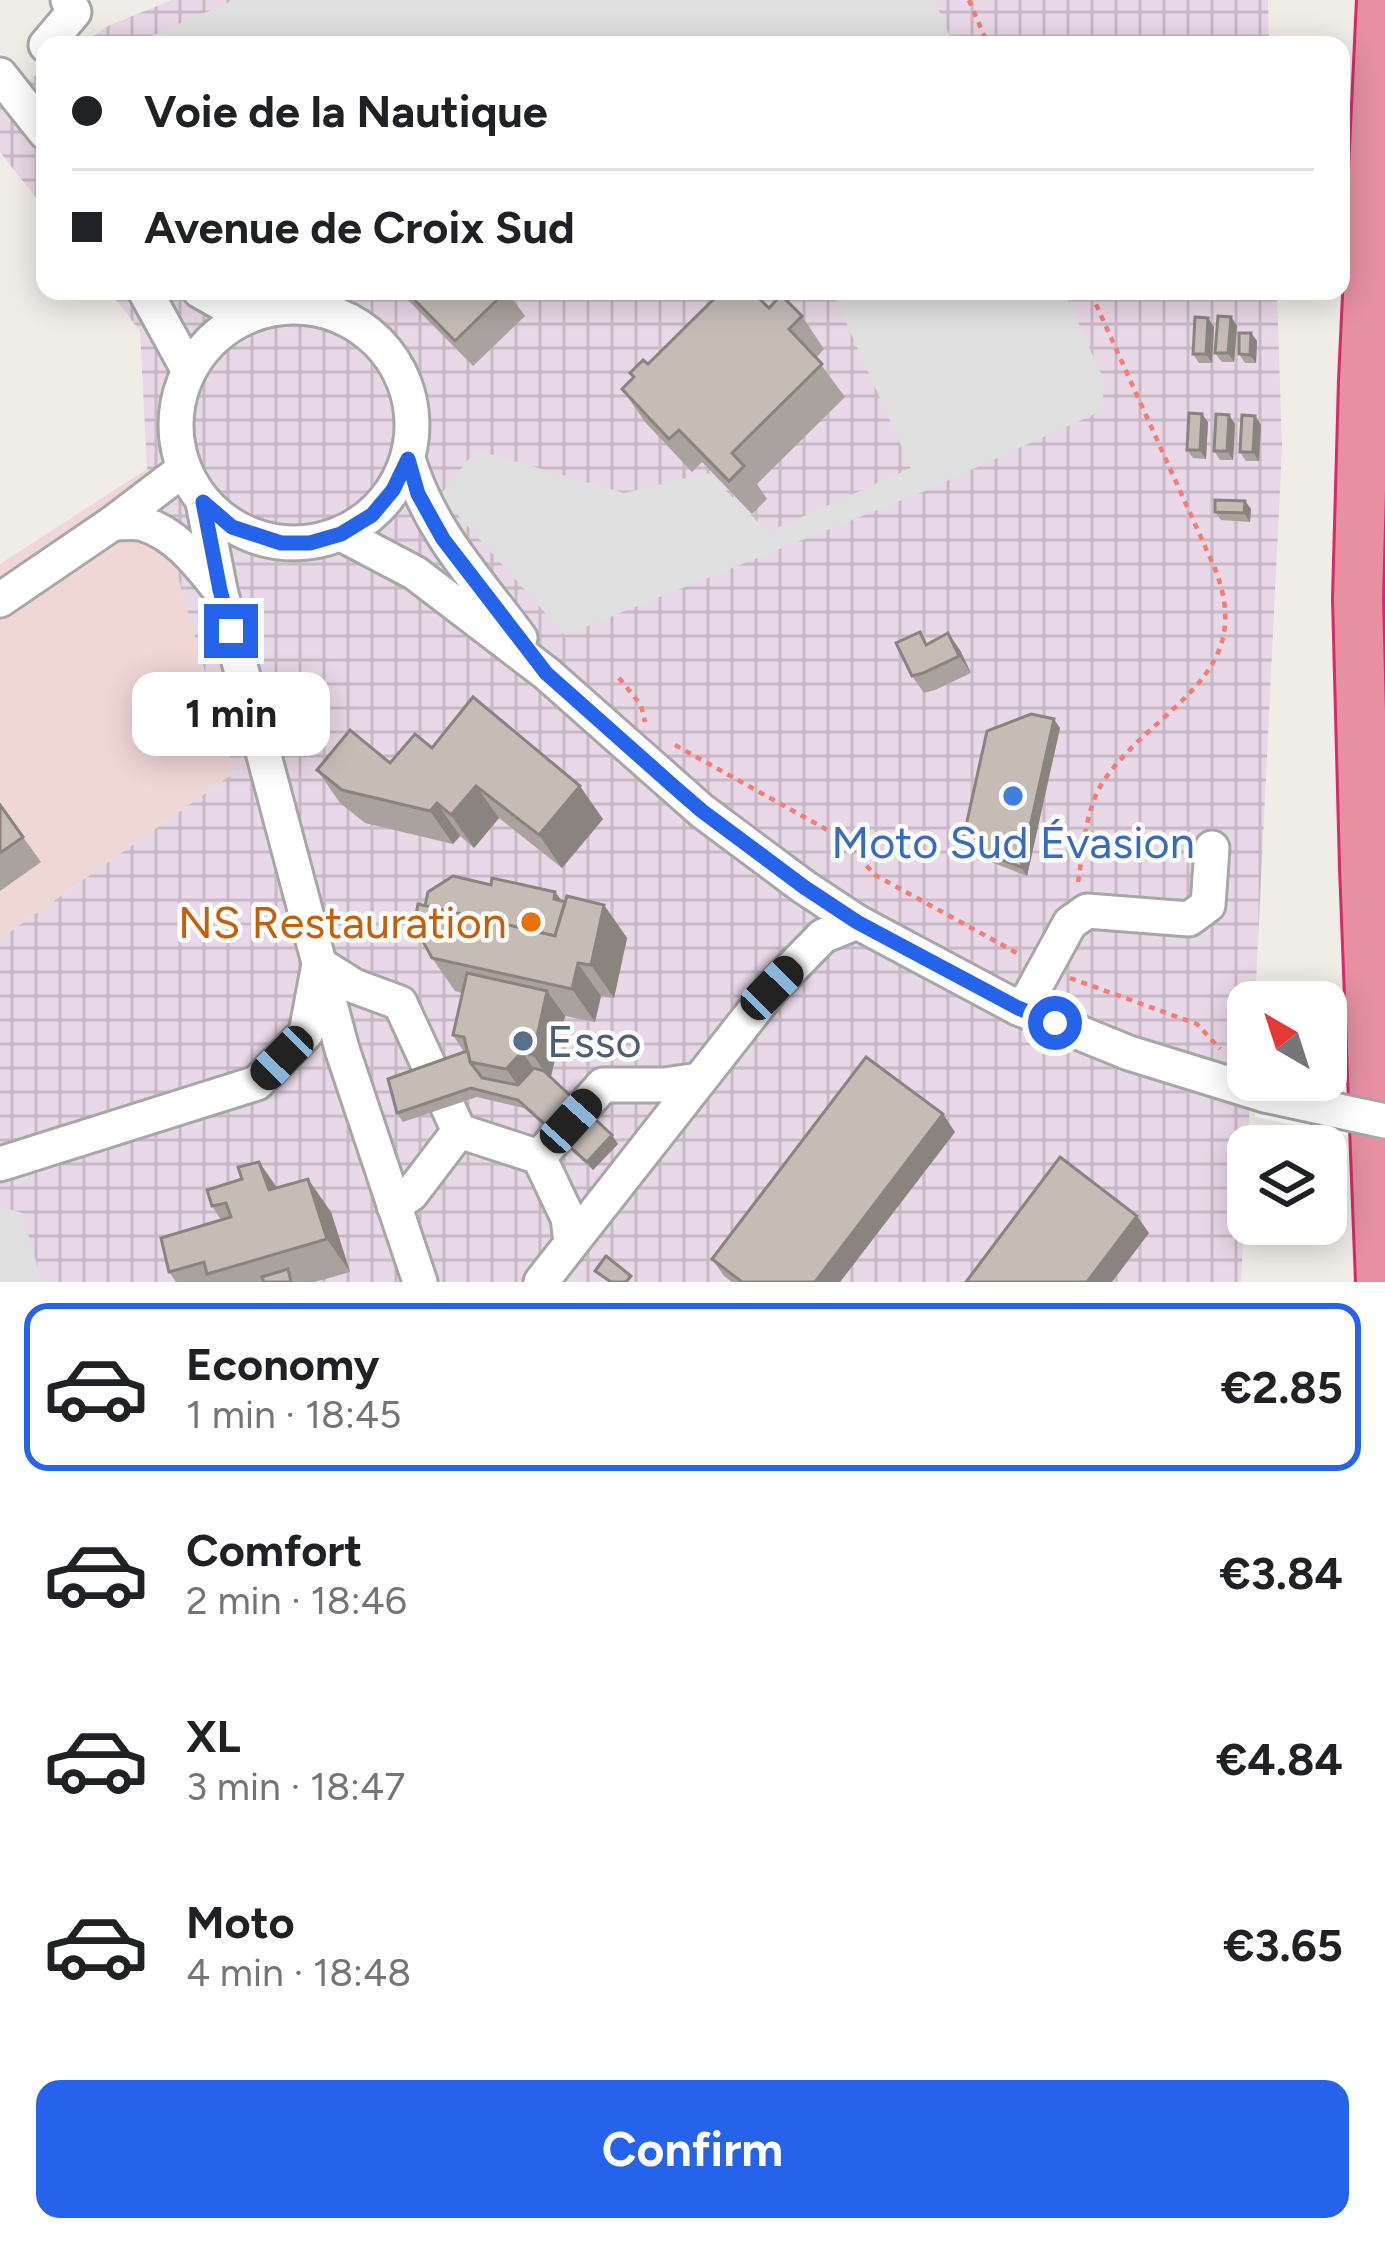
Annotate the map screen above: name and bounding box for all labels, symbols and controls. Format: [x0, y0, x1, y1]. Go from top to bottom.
text: Voie de la Nautique [144, 84, 548, 138]
text: Avenue de Croix Sud [144, 200, 575, 254]
route end [204, 604, 258, 658]
callout: 1 min [132, 673, 330, 757]
text: 1 min [185, 690, 277, 737]
marker: Moto Sud Évasion [1000, 783, 1026, 809]
place label: Moto Sud Évasion [831, 815, 1195, 869]
place label: NS Restauration [178, 895, 507, 949]
marker: NS Restauration [518, 909, 544, 935]
car [734, 950, 810, 1026]
north arrow [1227, 981, 1347, 1101]
map controls [1227, 981, 1347, 1245]
route start [1028, 996, 1082, 1050]
place label: Esso [547, 1014, 642, 1068]
car [244, 1020, 320, 1096]
marker: Esso [510, 1028, 536, 1054]
car [534, 1082, 608, 1160]
button: layers [1227, 1125, 1347, 1245]
icon: car [42, 1333, 150, 1441]
text: Economy [186, 1337, 379, 1391]
text: €2.85 [1221, 1360, 1343, 1414]
text: 1 min · 18:45 [186, 1391, 401, 1438]
icon: car [42, 1519, 150, 1627]
text: Comfort [186, 1523, 362, 1577]
text: €3.84 [1220, 1546, 1343, 1600]
text: 2 min · 18:46 [186, 1577, 407, 1624]
icon: car [42, 1705, 150, 1813]
text: XL [186, 1709, 241, 1763]
text: €4.84 [1216, 1732, 1343, 1786]
text: 3 min · 18:47 [186, 1763, 405, 1810]
icon: car [42, 1891, 150, 1999]
text: Moto [186, 1895, 295, 1949]
text: €3.65 [1223, 1918, 1343, 1972]
text: 4 min · 18:48 [186, 1949, 411, 1996]
button: Confirm [36, 2080, 1349, 2218]

